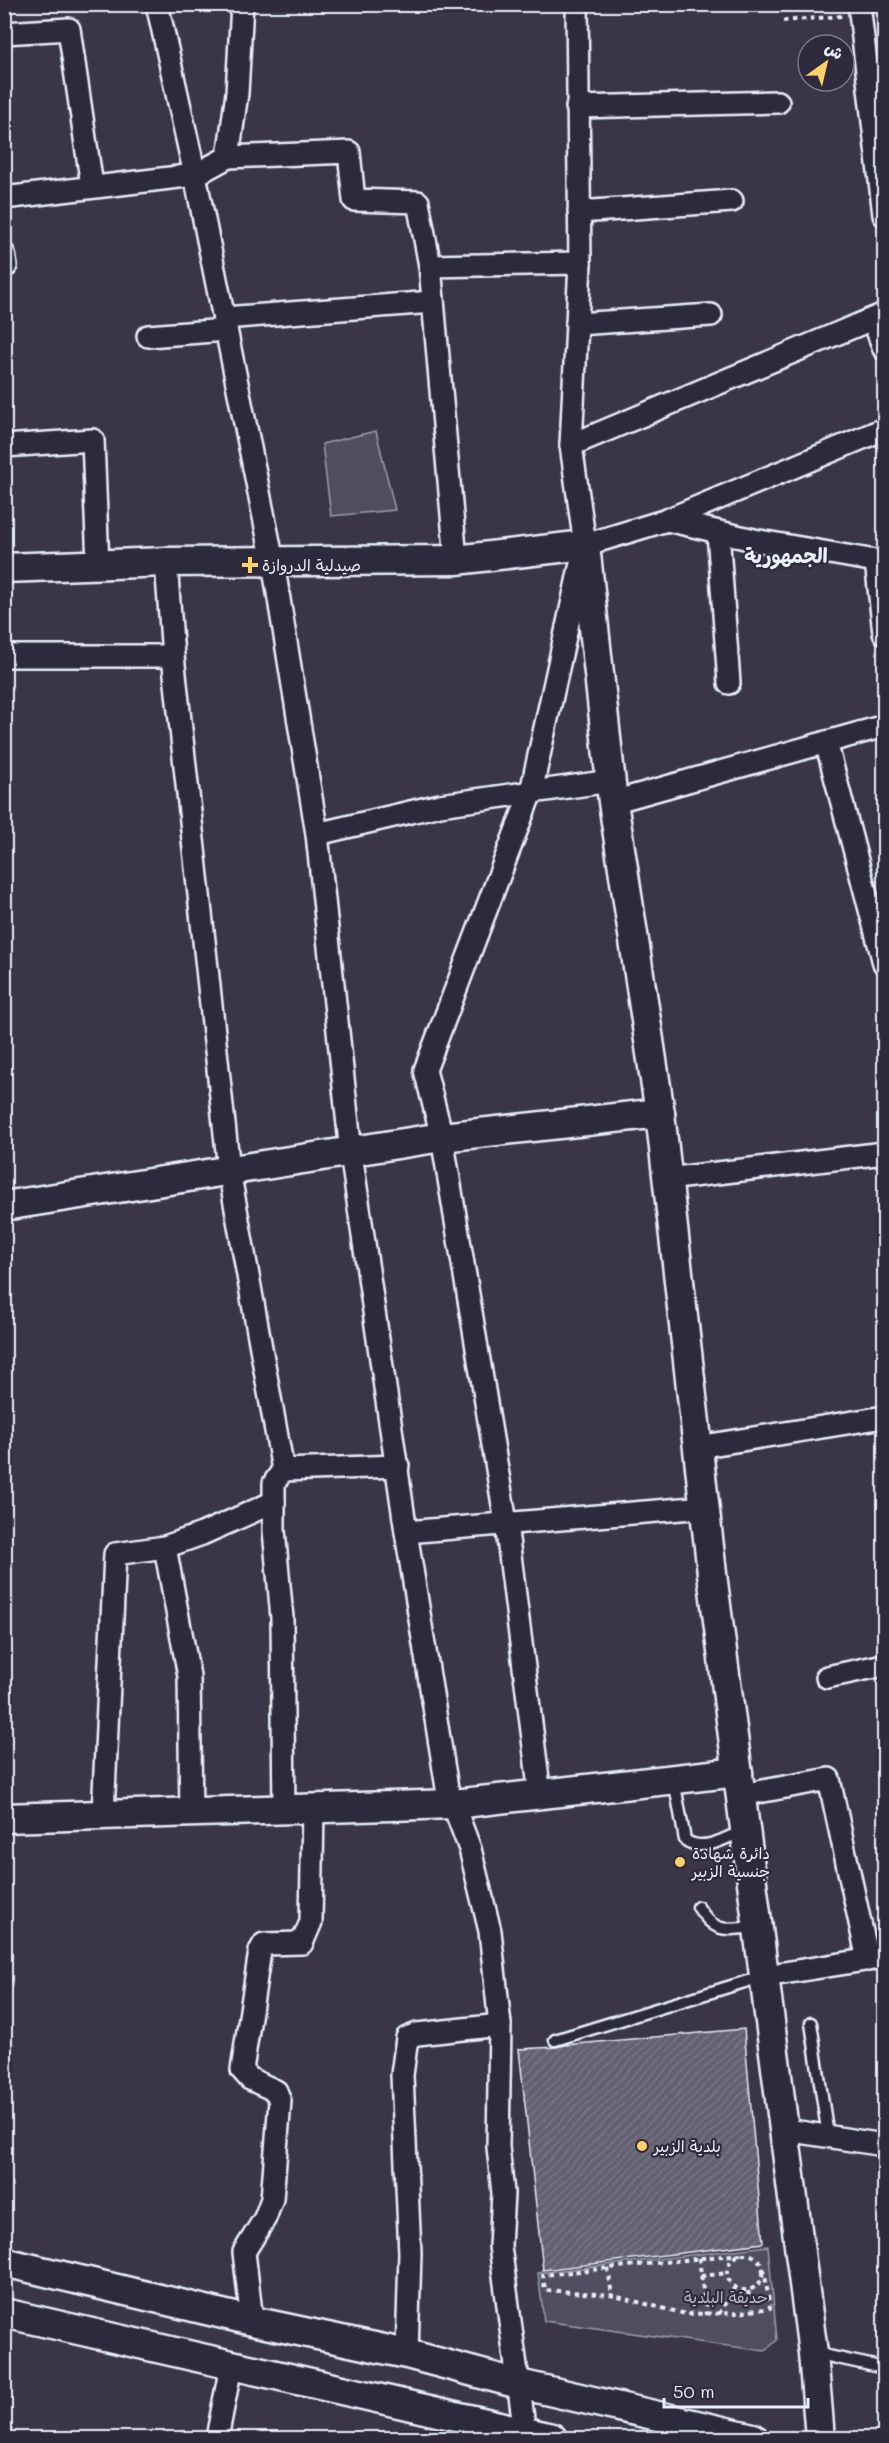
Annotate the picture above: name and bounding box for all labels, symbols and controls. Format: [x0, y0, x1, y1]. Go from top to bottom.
north arrow [796, 33, 856, 93]
text: ش [821, 37, 848, 64]
district label: الجمهورية [744, 542, 828, 570]
place label: صيدلية الدروازة [262, 554, 361, 575]
marker: صيدلية الدروازة [243, 558, 257, 572]
place label: دائرة شهادة جنسية الزبير [690, 1842, 770, 1881]
marker: دائرة شهادة جنسية الزبير [673, 1855, 687, 1869]
place label: بلدية الزبير [652, 2135, 721, 2156]
marker: بلدية الزبير [635, 2139, 649, 2153]
park label: حديقة البلدية [684, 2286, 768, 2307]
scale bar [664, 2371, 808, 2409]
text: 50 m [673, 2379, 715, 2403]

